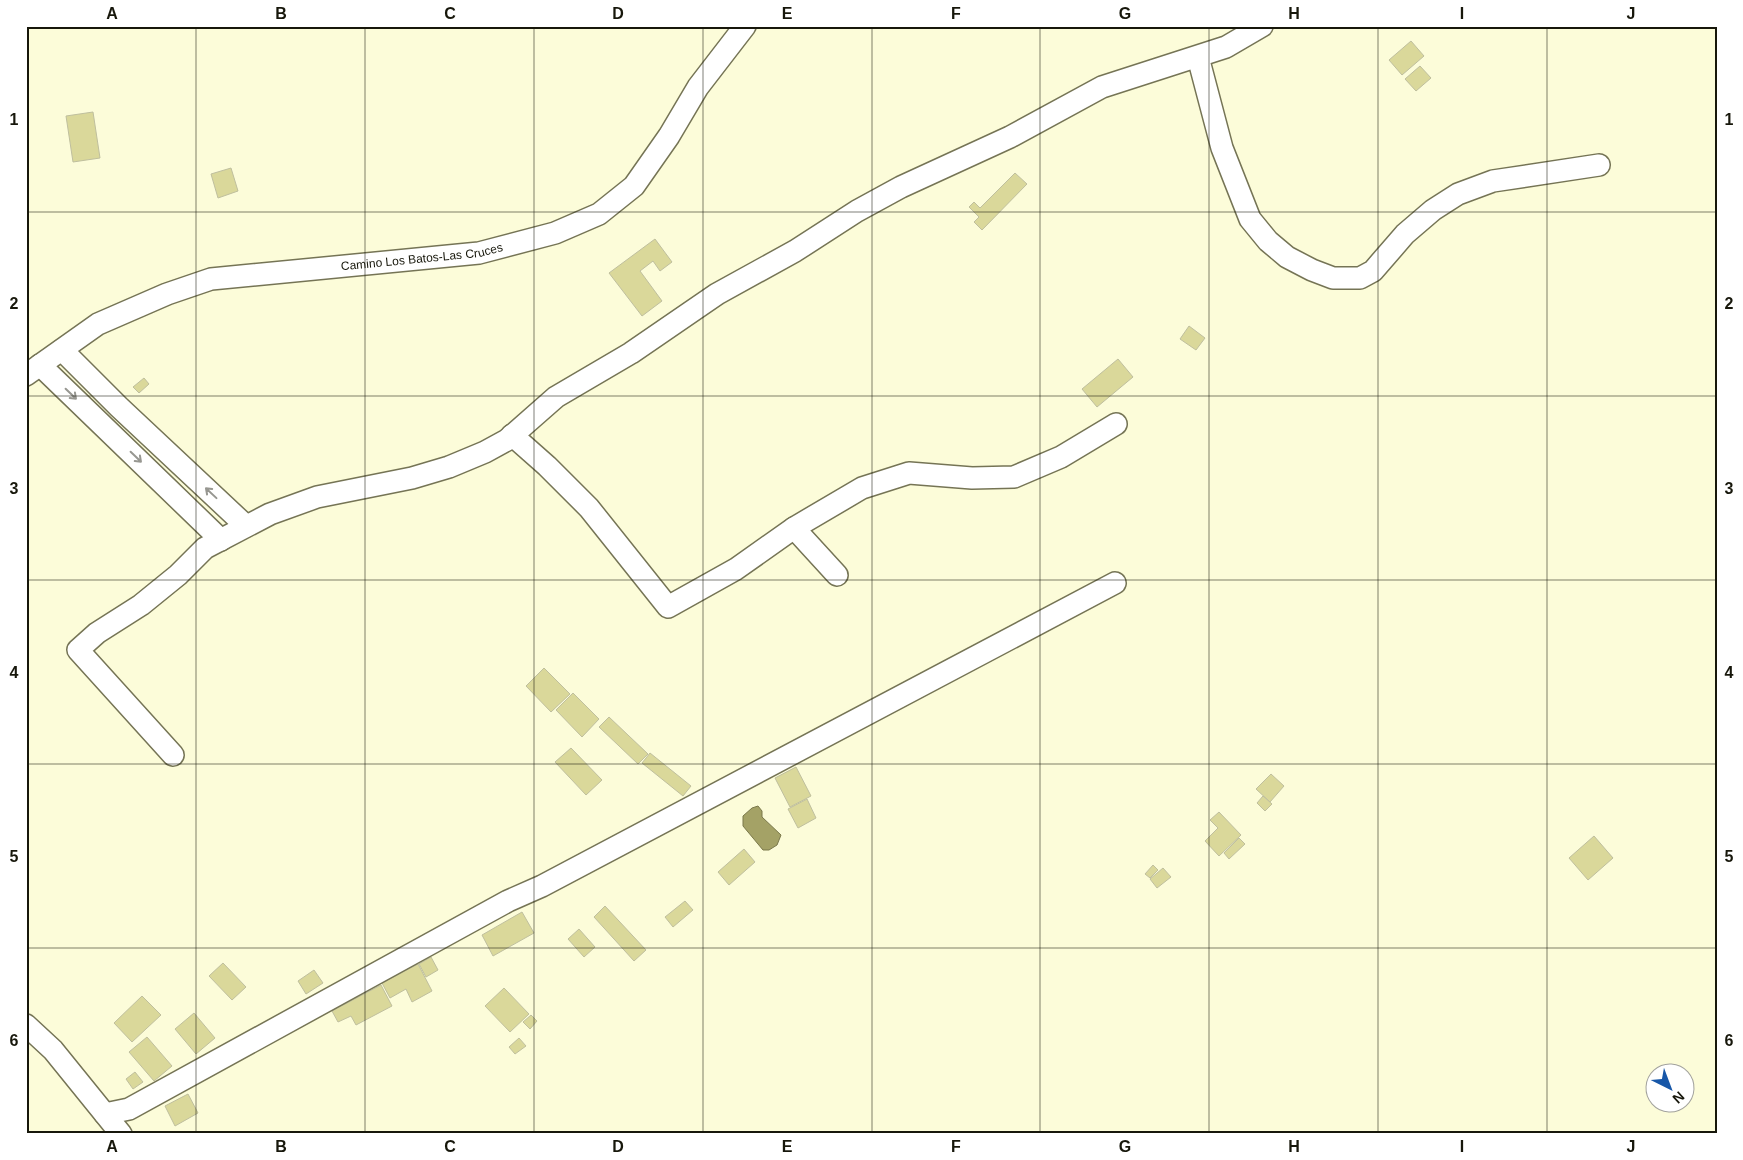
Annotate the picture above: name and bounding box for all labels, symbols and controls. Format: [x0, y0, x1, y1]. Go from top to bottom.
text: A [106, 5, 118, 22]
text: B [275, 5, 287, 22]
text: C [444, 5, 456, 22]
text: D [612, 5, 624, 22]
text: E [782, 5, 793, 22]
text: F [951, 5, 961, 22]
text: G [1119, 5, 1131, 22]
text: H [1288, 5, 1300, 22]
text: I [1460, 5, 1464, 22]
text: J [1627, 5, 1635, 22]
text: 1 [10, 111, 19, 128]
text: 1 [1725, 111, 1734, 128]
street label: Camino Los Batos-Las Cruces [340, 240, 504, 273]
text: 2 [10, 295, 19, 312]
text: 2 [1725, 295, 1734, 312]
one-way arrow [64, 388, 77, 400]
one-way arrow [130, 451, 142, 463]
text: 3 [10, 480, 19, 497]
text: 3 [1725, 480, 1734, 497]
one-way arrow [204, 487, 217, 499]
text: 4 [10, 664, 19, 681]
text: 4 [1725, 664, 1734, 681]
text: 5 [10, 848, 19, 865]
text: 5 [1725, 848, 1734, 865]
text: 6 [10, 1032, 19, 1049]
text: 6 [1725, 1032, 1734, 1049]
north arrow [1646, 1062, 1696, 1112]
text: N [1670, 1088, 1688, 1107]
text: A [106, 1138, 118, 1155]
text: B [275, 1138, 287, 1155]
text: C [444, 1138, 456, 1155]
text: D [612, 1138, 624, 1155]
text: E [782, 1138, 793, 1155]
text: F [951, 1138, 961, 1155]
text: G [1119, 1138, 1131, 1155]
text: H [1288, 1138, 1300, 1155]
text: I [1460, 1138, 1464, 1155]
text: J [1627, 1138, 1635, 1155]

